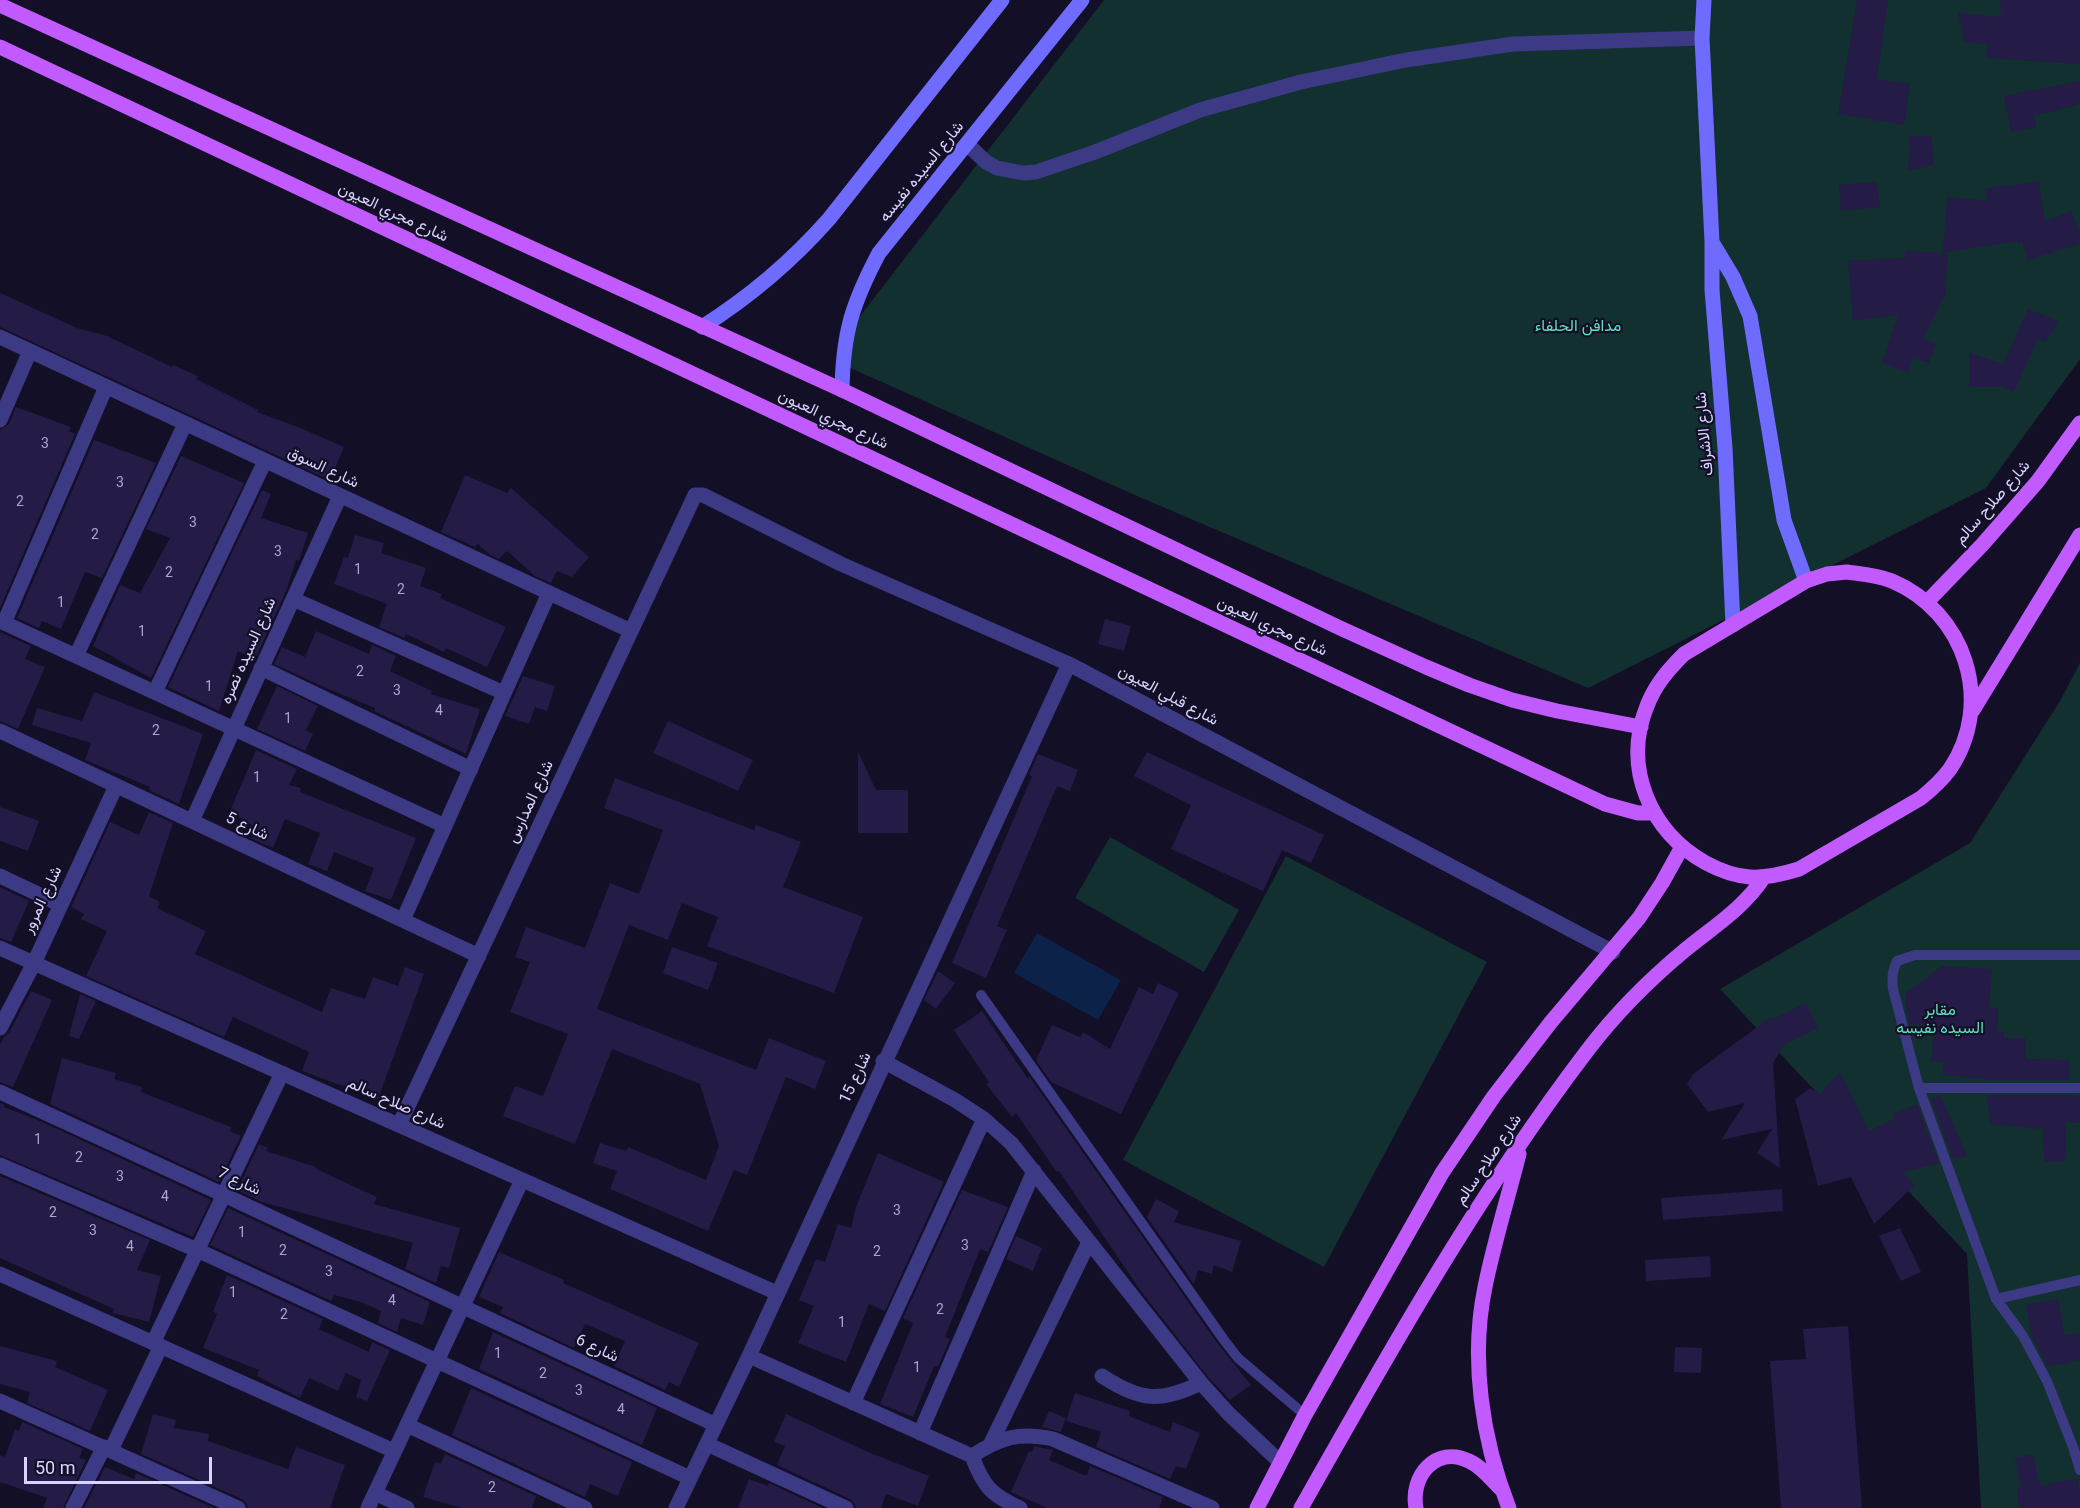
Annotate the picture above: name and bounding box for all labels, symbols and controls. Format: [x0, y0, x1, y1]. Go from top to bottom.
street label: شارع السيده نفيسه [876, 118, 968, 226]
street label: شارع مجري العيون [335, 179, 451, 247]
park label: مدافن الحلفاء [1535, 317, 1621, 337]
street label: شارع مجري العيون [775, 386, 891, 454]
street label: شارع الاشراف [1692, 391, 1718, 477]
house number: 3 [41, 436, 49, 452]
street label: شارع السوق [284, 443, 362, 493]
street label: شارع صلاح سالم [1951, 457, 2035, 549]
house number: 3 [116, 475, 124, 491]
house number: 2 [16, 494, 24, 510]
house number: 3 [189, 515, 197, 531]
house number: 2 [91, 527, 99, 543]
house number: 3 [274, 544, 282, 560]
house number: 1 [354, 562, 362, 578]
house number: 2 [165, 565, 173, 581]
house number: 2 [397, 582, 405, 598]
street label: شارع مجري العيون [1214, 593, 1330, 661]
house number: 1 [57, 595, 65, 611]
street label: شارع السيده نصره [217, 595, 281, 707]
house number: 1 [138, 624, 146, 640]
street label: شارع قبلي العيون [1115, 662, 1221, 730]
house number: 2 [356, 664, 364, 680]
house number: 1 [205, 679, 213, 695]
house number: 3 [393, 683, 401, 699]
house number: 4 [435, 703, 443, 719]
house number: 1 [284, 711, 292, 727]
house number: 2 [152, 723, 160, 739]
street label: شارع المدارس [503, 758, 559, 846]
house number: 1 [253, 770, 261, 786]
street label: شارع 5 [222, 809, 272, 845]
street label: شارع المرور [19, 863, 67, 937]
park label: مقابر السيده نفيسه [1896, 1001, 1984, 1039]
street label: شارع 15 [836, 1049, 876, 1107]
street label: شارع صلاح سالم [344, 1074, 448, 1134]
street label: شارع صلاح سالم [1452, 1111, 1526, 1209]
house number: 1 [34, 1132, 42, 1148]
house number: 2 [75, 1150, 83, 1166]
street label: شارع 7 [214, 1164, 264, 1200]
house number: 3 [116, 1169, 124, 1185]
house number: 4 [161, 1189, 169, 1205]
house number: 3 [893, 1203, 901, 1219]
house number: 2 [49, 1205, 57, 1221]
house number: 3 [89, 1223, 97, 1239]
house number: 1 [238, 1225, 246, 1241]
house number: 3 [961, 1238, 969, 1254]
house number: 4 [126, 1239, 134, 1255]
house number: 2 [279, 1243, 287, 1259]
house number: 2 [873, 1244, 881, 1260]
house number: 3 [325, 1264, 333, 1280]
house number: 1 [229, 1285, 237, 1301]
house number: 4 [388, 1293, 396, 1309]
house number: 2 [936, 1302, 944, 1318]
house number: 2 [280, 1307, 288, 1323]
house number: 1 [838, 1315, 846, 1331]
street label: شارع 6 [572, 1331, 622, 1367]
house number: 1 [494, 1346, 502, 1362]
house number: 1 [913, 1360, 921, 1376]
house number: 2 [539, 1366, 547, 1382]
house number: 3 [575, 1383, 583, 1399]
house number: 4 [617, 1402, 625, 1418]
scale bar [27, 1445, 214, 1483]
text: 50 m [35, 1457, 75, 1478]
house number: 2 [488, 1480, 496, 1496]

